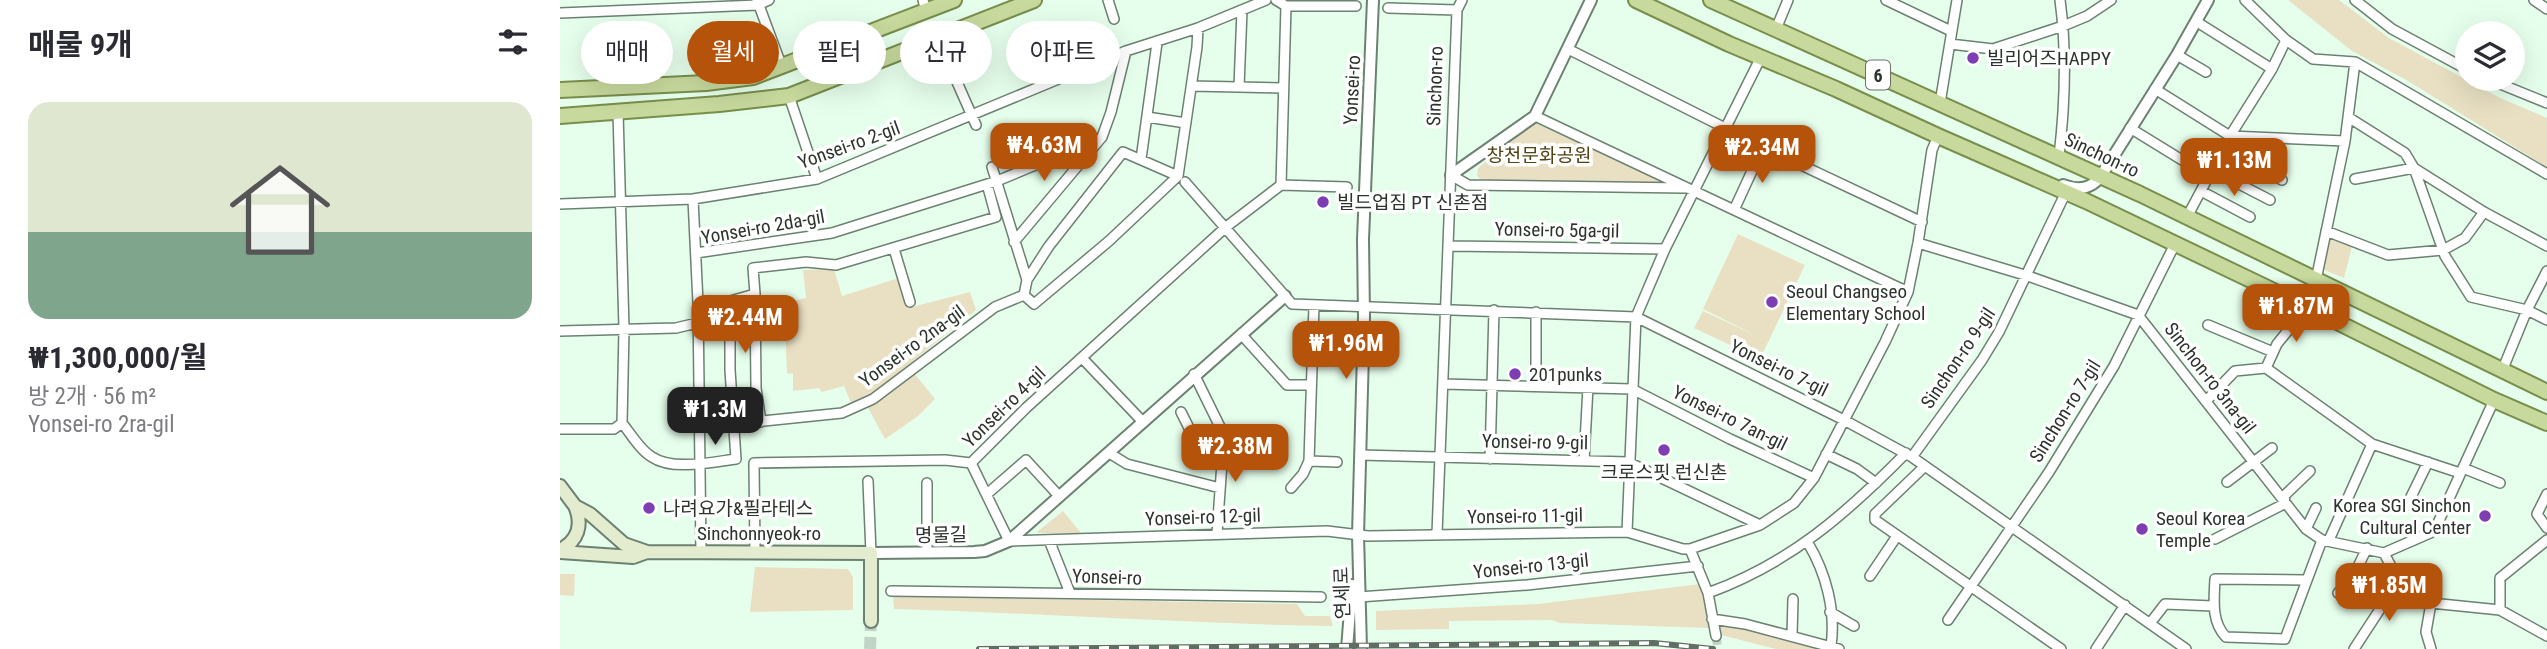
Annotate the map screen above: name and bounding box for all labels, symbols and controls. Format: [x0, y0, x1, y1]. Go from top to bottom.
chip: 매매 [581, 21, 673, 84]
chip: 월세 [687, 21, 779, 84]
chip: 필터 [793, 21, 886, 84]
chip: 신규 [900, 21, 992, 84]
chip: 아파트 [1006, 21, 1120, 84]
map controls [2455, 21, 2525, 91]
button: layers [2455, 21, 2525, 91]
icon: filters [494, 23, 532, 61]
text: 매물 9개 [28, 27, 133, 62]
street label: Sinchon-ro [1422, 46, 1448, 126]
place label: 빌리어즈HAPPY [1987, 47, 2111, 70]
marker: 빌리어즈HAPPY [1965, 50, 1981, 66]
street label: Yonsei-ro [1339, 54, 1365, 126]
road number: 6 [1866, 60, 1890, 90]
street label: Yonsei-ro 2-gil [795, 116, 903, 174]
pin: ₩4.63M [987, 124, 1101, 183]
pin: ₩2.34M [1705, 125, 1819, 185]
street label: Sinchon-ro [2061, 128, 2143, 182]
text: ₩4.63M [1006, 132, 1082, 159]
text: ₩2.34M [1724, 134, 1800, 161]
pin: ₩1.13M [2177, 138, 2291, 198]
park label: 창천문화공원 [1487, 144, 1591, 167]
icon: home [217, 147, 343, 273]
text: ₩1.13M [2196, 147, 2272, 174]
place label: 빌드업짐 PT 신촌점 [1337, 191, 1488, 214]
marker: 빌드업짐 PT 신촌점 [1315, 194, 1331, 210]
street label: Yonsei-ro 2da-gil [699, 205, 827, 249]
street label: Yonsei-ro 5ga-gil [1494, 217, 1620, 243]
place label: Seoul Changseo Elementary School [1786, 280, 1925, 325]
pin: ₩1.87M [2239, 284, 2353, 344]
text: ₩1.87M [2258, 293, 2334, 320]
marker: Seoul Changseo Elementary School [1764, 294, 1780, 310]
pin: ₩2.44M [688, 296, 802, 355]
street label: Yonsei-ro 2na-gil [855, 300, 969, 392]
street label: Sinchon-ro 9-gil [1916, 303, 2000, 413]
text: ₩2.44M [707, 304, 783, 331]
street label: Sinchon-ro 3na-gil [2159, 318, 2261, 438]
pin: ₩1.96M [1289, 322, 1403, 381]
text: ₩1.96M [1308, 330, 1384, 357]
street label: Yonsei-ro 7-gil [1726, 334, 1832, 402]
text: ₩1,300,000/월 [28, 340, 207, 375]
street label: Sinchon-ro 7-gil [2024, 356, 2106, 466]
street label: Yonsei-ro 4-gil [958, 362, 1050, 452]
place label: 201punks [1529, 363, 1602, 386]
marker: 201punks [1507, 366, 1523, 382]
street label: Yonsei-ro 7an-gil [1669, 380, 1791, 456]
text: 방 2개 · 56 m² [28, 383, 156, 410]
pin: ₩1.3M [666, 388, 764, 447]
text: ₩1.3M [683, 396, 747, 423]
text: Yonsei-ro 2ra-gil [28, 411, 174, 438]
pin: ₩2.38M [1178, 424, 1292, 484]
street label: Yonsei-ro 9-gil [1482, 430, 1588, 454]
text: ₩2.38M [1197, 433, 1273, 460]
marker: 크로스핏 런신촌 [1656, 442, 1672, 458]
place label: 크로스핏 런신촌 [1601, 461, 1727, 484]
place label: Korea SGI Sinchon Cultural Center [2333, 494, 2471, 539]
place label: 나려요가&필라테스 [663, 497, 813, 520]
marker: 나려요가&필라테스 [641, 500, 657, 516]
street label: Yonsei-ro 12-gil [1145, 503, 1261, 531]
street label: Yonsei-ro 11-gil [1467, 503, 1583, 529]
place label: Seoul Korea Temple [2156, 507, 2245, 552]
marker: Korea SGI Sinchon Cultural Center [2477, 508, 2493, 524]
marker: Seoul Korea Temple [2134, 521, 2150, 537]
street label: Sinchonnyeok-ro [697, 522, 821, 545]
street label: 명물길 [915, 523, 967, 547]
street label: Yonsei-ro 13-gil [1472, 549, 1590, 583]
street label: Yonsei-ro [1072, 564, 1142, 590]
pin: ₩1.85M [2332, 564, 2446, 623]
street label: 연세로 [1330, 566, 1354, 620]
text: ₩1.85M [2351, 572, 2427, 599]

